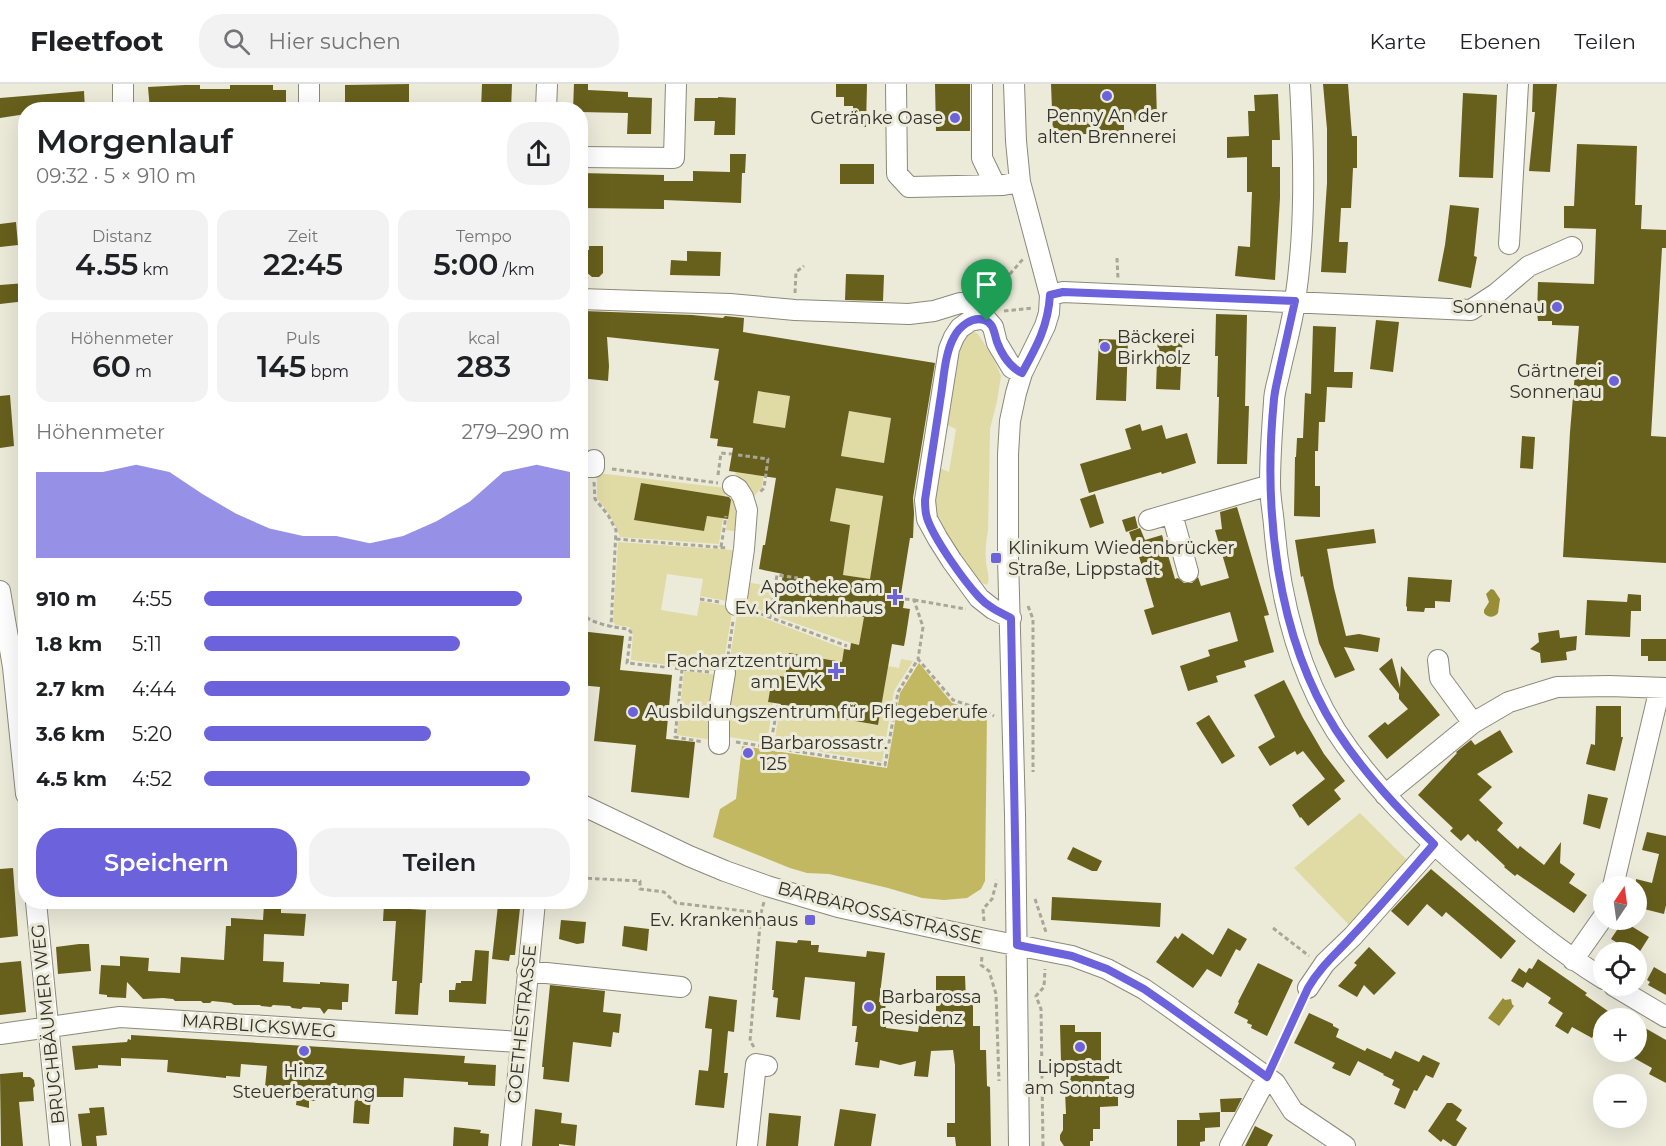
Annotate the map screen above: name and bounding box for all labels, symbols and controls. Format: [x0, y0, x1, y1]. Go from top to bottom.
search box [199, 14, 619, 68]
text: Fleetfoot [30, 24, 163, 58]
icon: search [220, 25, 253, 58]
text: Hier suchen [268, 28, 401, 55]
text: Karte [1370, 29, 1426, 54]
text: Ebenen [1459, 29, 1541, 54]
text: Teilen [1574, 29, 1636, 54]
marker: Penny An der alten Brennerei [1100, 89, 1114, 103]
place label: Penny An der alten Brennerei [1037, 105, 1177, 148]
place label: Getränke Oase [810, 107, 943, 129]
marker: Getränke Oase [948, 111, 962, 125]
text: Morgenlauf [36, 121, 233, 161]
button: share [507, 122, 570, 185]
text: 09:32 · 5 × 910 m [36, 164, 196, 188]
text: Distanz [92, 227, 152, 246]
text: Zeit [288, 227, 318, 246]
text: Tempo [456, 227, 512, 246]
text: 4.55 [75, 246, 138, 283]
text: 22:45 [263, 246, 343, 283]
text: 5:00 [433, 246, 499, 283]
pin [961, 259, 1012, 321]
text: km [138, 260, 169, 279]
text: /km [499, 260, 535, 279]
icon: arrive [970, 268, 1003, 301]
place label: Sonnenau [1453, 296, 1545, 318]
marker: Sonnenau [1550, 300, 1564, 314]
place label: Bäckerei Birkholz [1117, 326, 1195, 369]
text: Höhenmeter [70, 329, 174, 348]
text: Puls [286, 329, 320, 348]
text: kcal [468, 329, 500, 348]
marker: Bäckerei Birkholz [1098, 340, 1112, 354]
text: 60 [92, 348, 131, 385]
text: 145 [257, 348, 306, 385]
text: 283 [457, 348, 511, 385]
place label: Gärtnerei Sonnenau [1510, 360, 1602, 403]
text: m [131, 362, 152, 381]
text: bpm [306, 362, 349, 381]
marker: Gärtnerei Sonnenau [1607, 374, 1621, 388]
text: Höhenmeter [36, 420, 165, 444]
text: 279–290 m [462, 420, 570, 444]
place label: Klinikum Wiedenbrücker Straße, Lippstadt [1008, 537, 1235, 580]
marker: Klinikum Wiedenbrücker Straße, Lippstadt [989, 551, 1003, 565]
place label: Apotheke am Ev. Krankenhaus [734, 576, 883, 619]
text: 910 m [36, 587, 97, 611]
text: 4:55 [132, 587, 172, 611]
marker: Apotheke am Ev. Krankenhaus [888, 590, 902, 604]
text: 1.8 km [36, 632, 102, 656]
text: 5:11 [132, 632, 162, 656]
place label: Facharztzentrum am EVK [666, 650, 822, 693]
marker: Facharztzentrum am EVK [827, 662, 845, 680]
text: 2.7 km [36, 677, 105, 701]
text: 4:44 [132, 677, 176, 701]
place label: Ausbildungszentrum für Pflegeberufe [645, 701, 988, 723]
marker: Ausbildungszentrum für Pflegeberufe [626, 705, 640, 719]
text: 3.6 km [36, 722, 105, 746]
text: 5:20 [132, 722, 172, 746]
place label: Barbarossastr. 125 [760, 732, 887, 775]
marker: Barbarossastr. 125 [741, 746, 755, 760]
text: 4.5 km [36, 767, 107, 791]
text: 4:52 [132, 767, 172, 791]
button: Speichern [36, 828, 297, 897]
button: Teilen [309, 828, 570, 897]
north arrow [1593, 876, 1647, 930]
map controls [1593, 876, 1647, 1128]
street label: BARBAROSSASTRASSE [775, 877, 985, 949]
place label: Ev. Krankenhaus [649, 909, 798, 931]
marker: Ev. Krankenhaus [803, 913, 817, 927]
street label: BRUCHBÄUMER WEG [27, 923, 69, 1125]
button: locate [1593, 942, 1647, 996]
street label: GOETHESTRASSE [503, 944, 541, 1104]
place label: Barbarossa Residenz [881, 986, 982, 1029]
marker: Barbarossa Residenz [862, 1000, 876, 1014]
button: + [1593, 1008, 1647, 1062]
street label: MARBLICKSWEG [181, 1010, 337, 1042]
marker: Lippstadt am Sonntag [1073, 1040, 1087, 1054]
marker: Hinz Steuerberatung [297, 1044, 311, 1058]
place label: Lippstadt am Sonntag [1024, 1056, 1136, 1099]
place label: Hinz Steuerberatung [232, 1060, 376, 1103]
button: − [1593, 1074, 1647, 1128]

